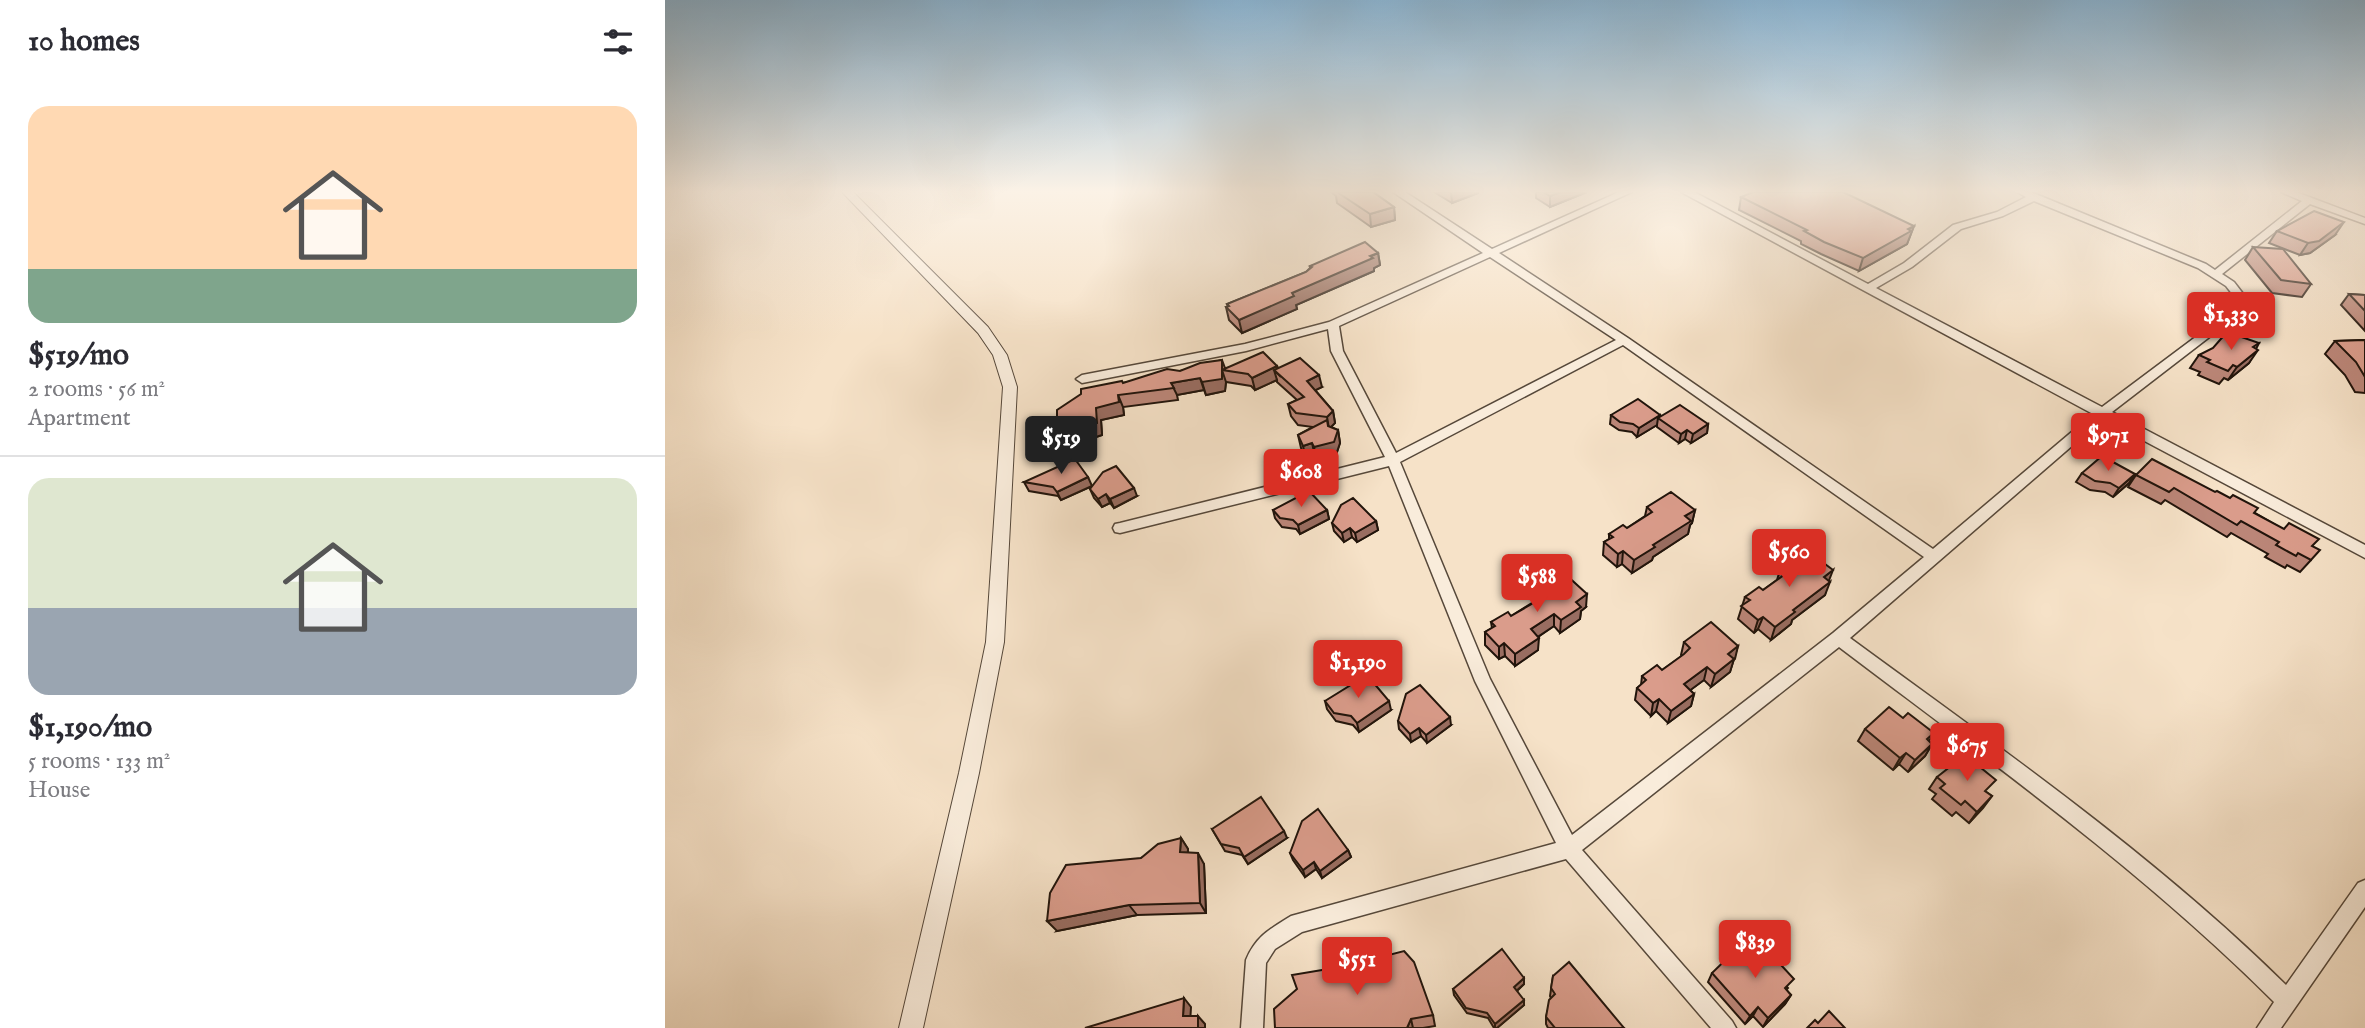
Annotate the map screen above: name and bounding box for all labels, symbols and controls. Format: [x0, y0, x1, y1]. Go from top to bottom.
text: 10 homes [28, 23, 140, 61]
icon: filters [599, 23, 637, 61]
icon: home [270, 152, 396, 278]
pin: $1,330 [2174, 292, 2288, 352]
text: $1,330 [2203, 300, 2259, 329]
text: $519/mo [28, 337, 129, 375]
text: 2 rooms · 56 m² [28, 375, 165, 404]
text: Apartment [28, 404, 131, 433]
pin: $971 [2067, 414, 2149, 473]
pin: $519 [1020, 416, 1102, 476]
text: $971 [2087, 421, 2129, 450]
text: $519 [1041, 424, 1081, 453]
pin: $608 [1260, 449, 1342, 509]
text: $608 [1280, 457, 1322, 486]
icon: home [270, 524, 396, 650]
pin: $560 [1748, 530, 1830, 589]
text: $560 [1768, 537, 1810, 566]
pin: $588 [1496, 554, 1578, 614]
text: $588 [1517, 562, 1557, 591]
pin: $1,190 [1301, 640, 1415, 700]
text: $1,190 [1329, 648, 1387, 677]
text: $1,190/mo [28, 709, 152, 747]
pin: $675 [1926, 724, 2008, 783]
text: $675 [1946, 731, 1988, 760]
text: 5 rooms · 133 m² [28, 747, 171, 776]
text: House [28, 776, 90, 805]
pin: $839 [1714, 920, 1796, 980]
text: $839 [1735, 928, 1775, 957]
pin: $551 [1316, 937, 1398, 997]
text: $551 [1338, 945, 1376, 974]

